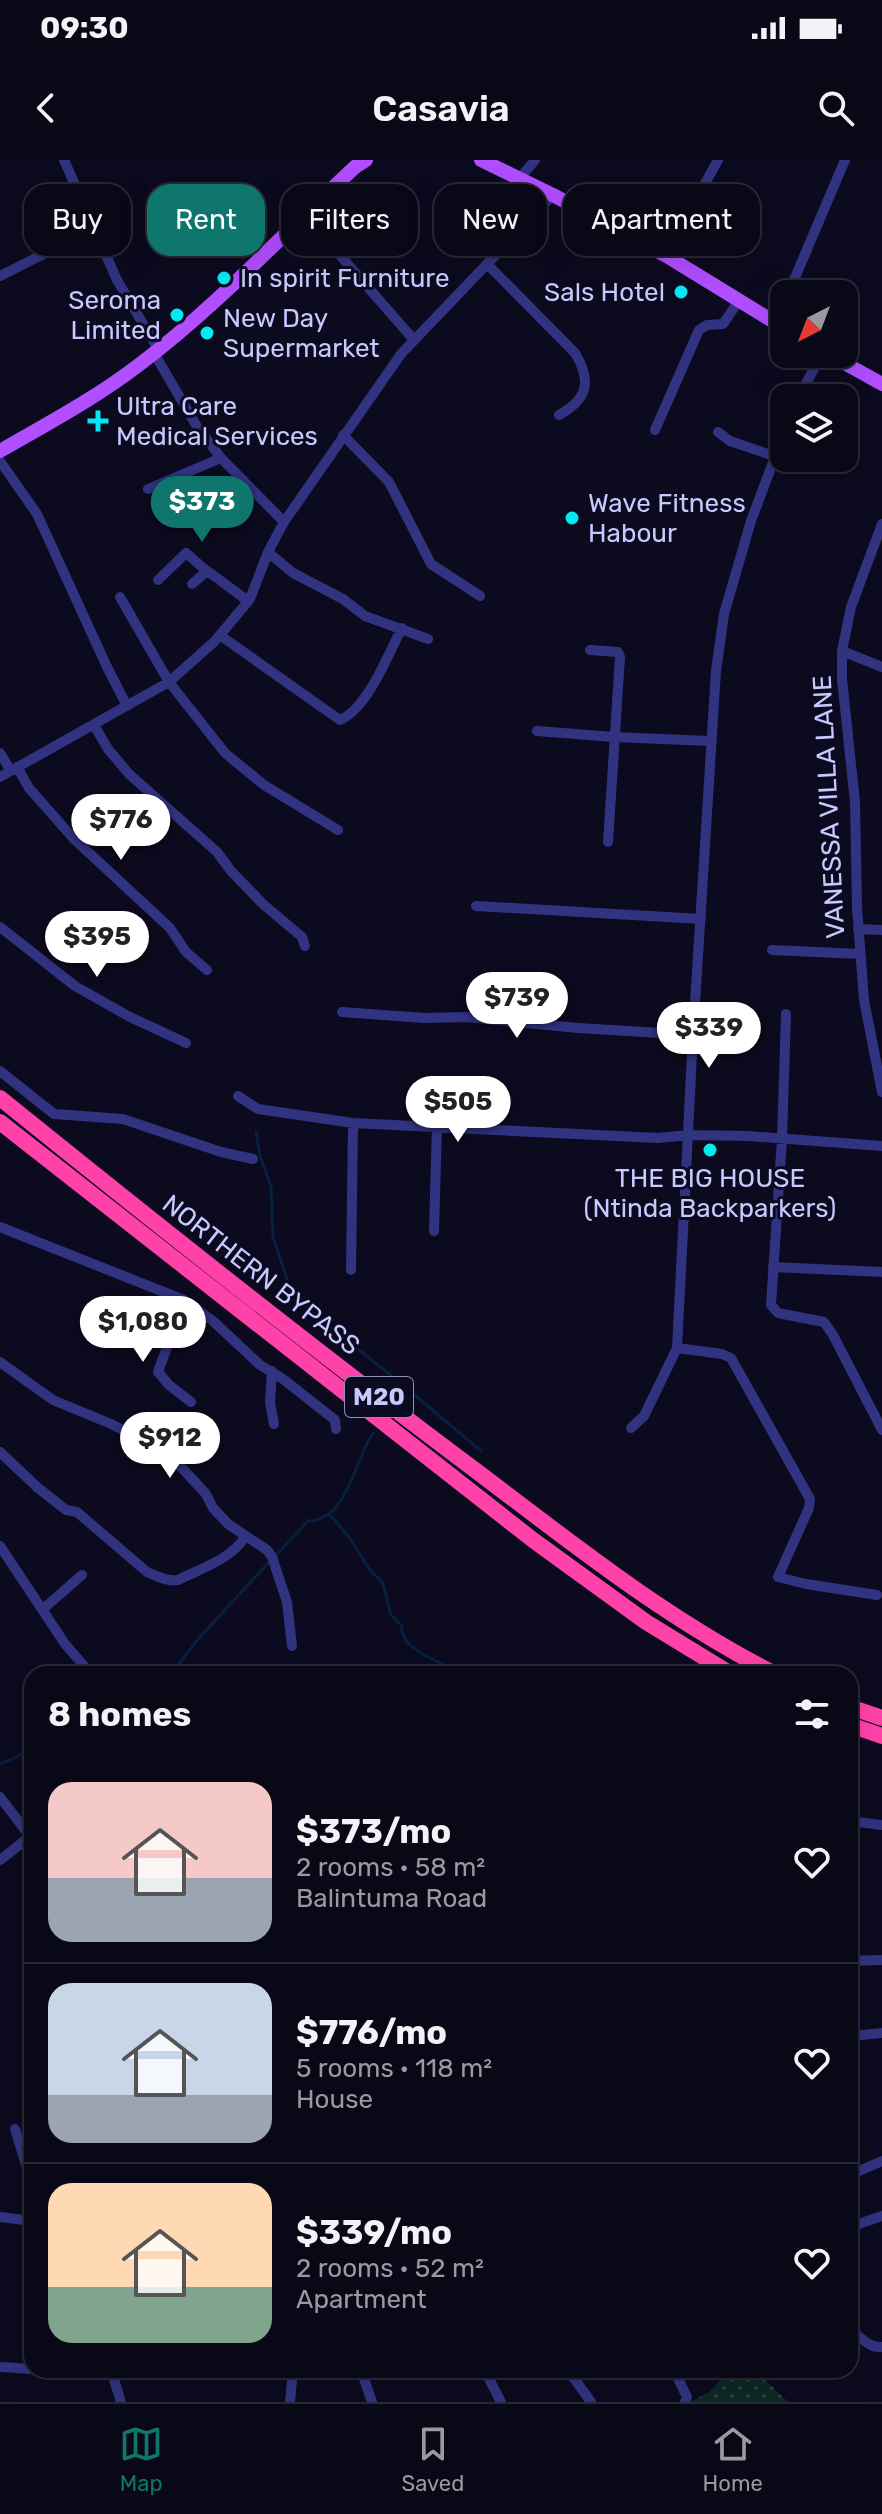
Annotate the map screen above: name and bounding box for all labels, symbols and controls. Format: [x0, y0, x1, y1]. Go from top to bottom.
text: 09:30 [40, 10, 129, 46]
icon: back [24, 86, 68, 130]
icon: search [814, 86, 858, 130]
text: Casavia [372, 87, 510, 130]
chip: Buy [24, 184, 131, 256]
chip: Rent [147, 184, 265, 256]
chip: Filters [281, 184, 418, 256]
chip: New [434, 184, 547, 256]
chip: Apartment [563, 184, 760, 256]
place label: In spirit Furniture [240, 263, 449, 294]
marker: In spirit Furniture [215, 269, 233, 287]
place label: Sals Hotel [544, 277, 665, 308]
north arrow [770, 280, 858, 368]
map controls [770, 280, 858, 472]
marker: Sals Hotel [672, 283, 690, 301]
place label: Seroma Limited [68, 285, 161, 346]
place label: New Day Supermarket [223, 303, 380, 364]
marker: Seroma Limited [168, 306, 186, 324]
marker: New Day Supermarket [198, 324, 216, 342]
button: layers [770, 384, 858, 472]
place label: Ultra Care Medical Services [116, 391, 318, 452]
marker: Ultra Care Medical Services [87, 410, 109, 432]
pin: $373 [155, 476, 249, 544]
text: $373 [169, 486, 235, 517]
place label: Wave Fitness Habour [588, 488, 746, 549]
marker: Wave Fitness Habour [563, 509, 581, 527]
street label: VANESSA VILLA LANE [807, 674, 851, 940]
pin: $776 [74, 794, 168, 862]
text: $776 [89, 804, 153, 835]
pin: $395 [50, 911, 144, 979]
text: $395 [63, 921, 131, 952]
pin: $739 [470, 972, 564, 1040]
text: $739 [484, 982, 550, 1013]
pin: $339 [662, 1002, 756, 1070]
text: $339 [675, 1012, 743, 1043]
pin: $505 [411, 1076, 505, 1144]
text: $505 [424, 1086, 492, 1117]
marker: THE BIG HOUSE (Ntinda Backparkers) [701, 1141, 719, 1159]
place label: THE BIG HOUSE (Ntinda Backparkers) [584, 1163, 836, 1224]
street label: NORTHERN BYPASS [156, 1188, 366, 1362]
pin: $1,080 [78, 1296, 208, 1364]
text: $1,080 [98, 1306, 188, 1337]
road number: M20 [345, 1377, 413, 1417]
pin: $912 [123, 1412, 217, 1480]
text: $912 [138, 1422, 202, 1453]
icon: filters [790, 1692, 834, 1736]
text: 8 homes [48, 1694, 191, 1735]
text: $373/mo [296, 1811, 451, 1852]
icon: home [112, 1814, 208, 1910]
icon: heart [790, 1840, 834, 1884]
text: 2 rooms · 58 m² [296, 1852, 485, 1883]
text: Balintuma Road [296, 1883, 487, 1914]
text: $776/mo [296, 2012, 447, 2053]
icon: home [112, 2015, 208, 2111]
icon: heart [790, 2041, 834, 2085]
text: 5 rooms · 118 m² [296, 2053, 492, 2084]
text: House [296, 2084, 373, 2115]
text: $339/mo [296, 2212, 452, 2253]
icon: home [112, 2215, 208, 2311]
icon: heart [790, 2241, 834, 2285]
text: 2 rooms · 52 m² [296, 2253, 484, 2284]
text: Apartment [296, 2284, 427, 2315]
tab: Map [119, 2422, 163, 2497]
tab: Saved [401, 2422, 464, 2497]
tab: Home [703, 2422, 763, 2497]

